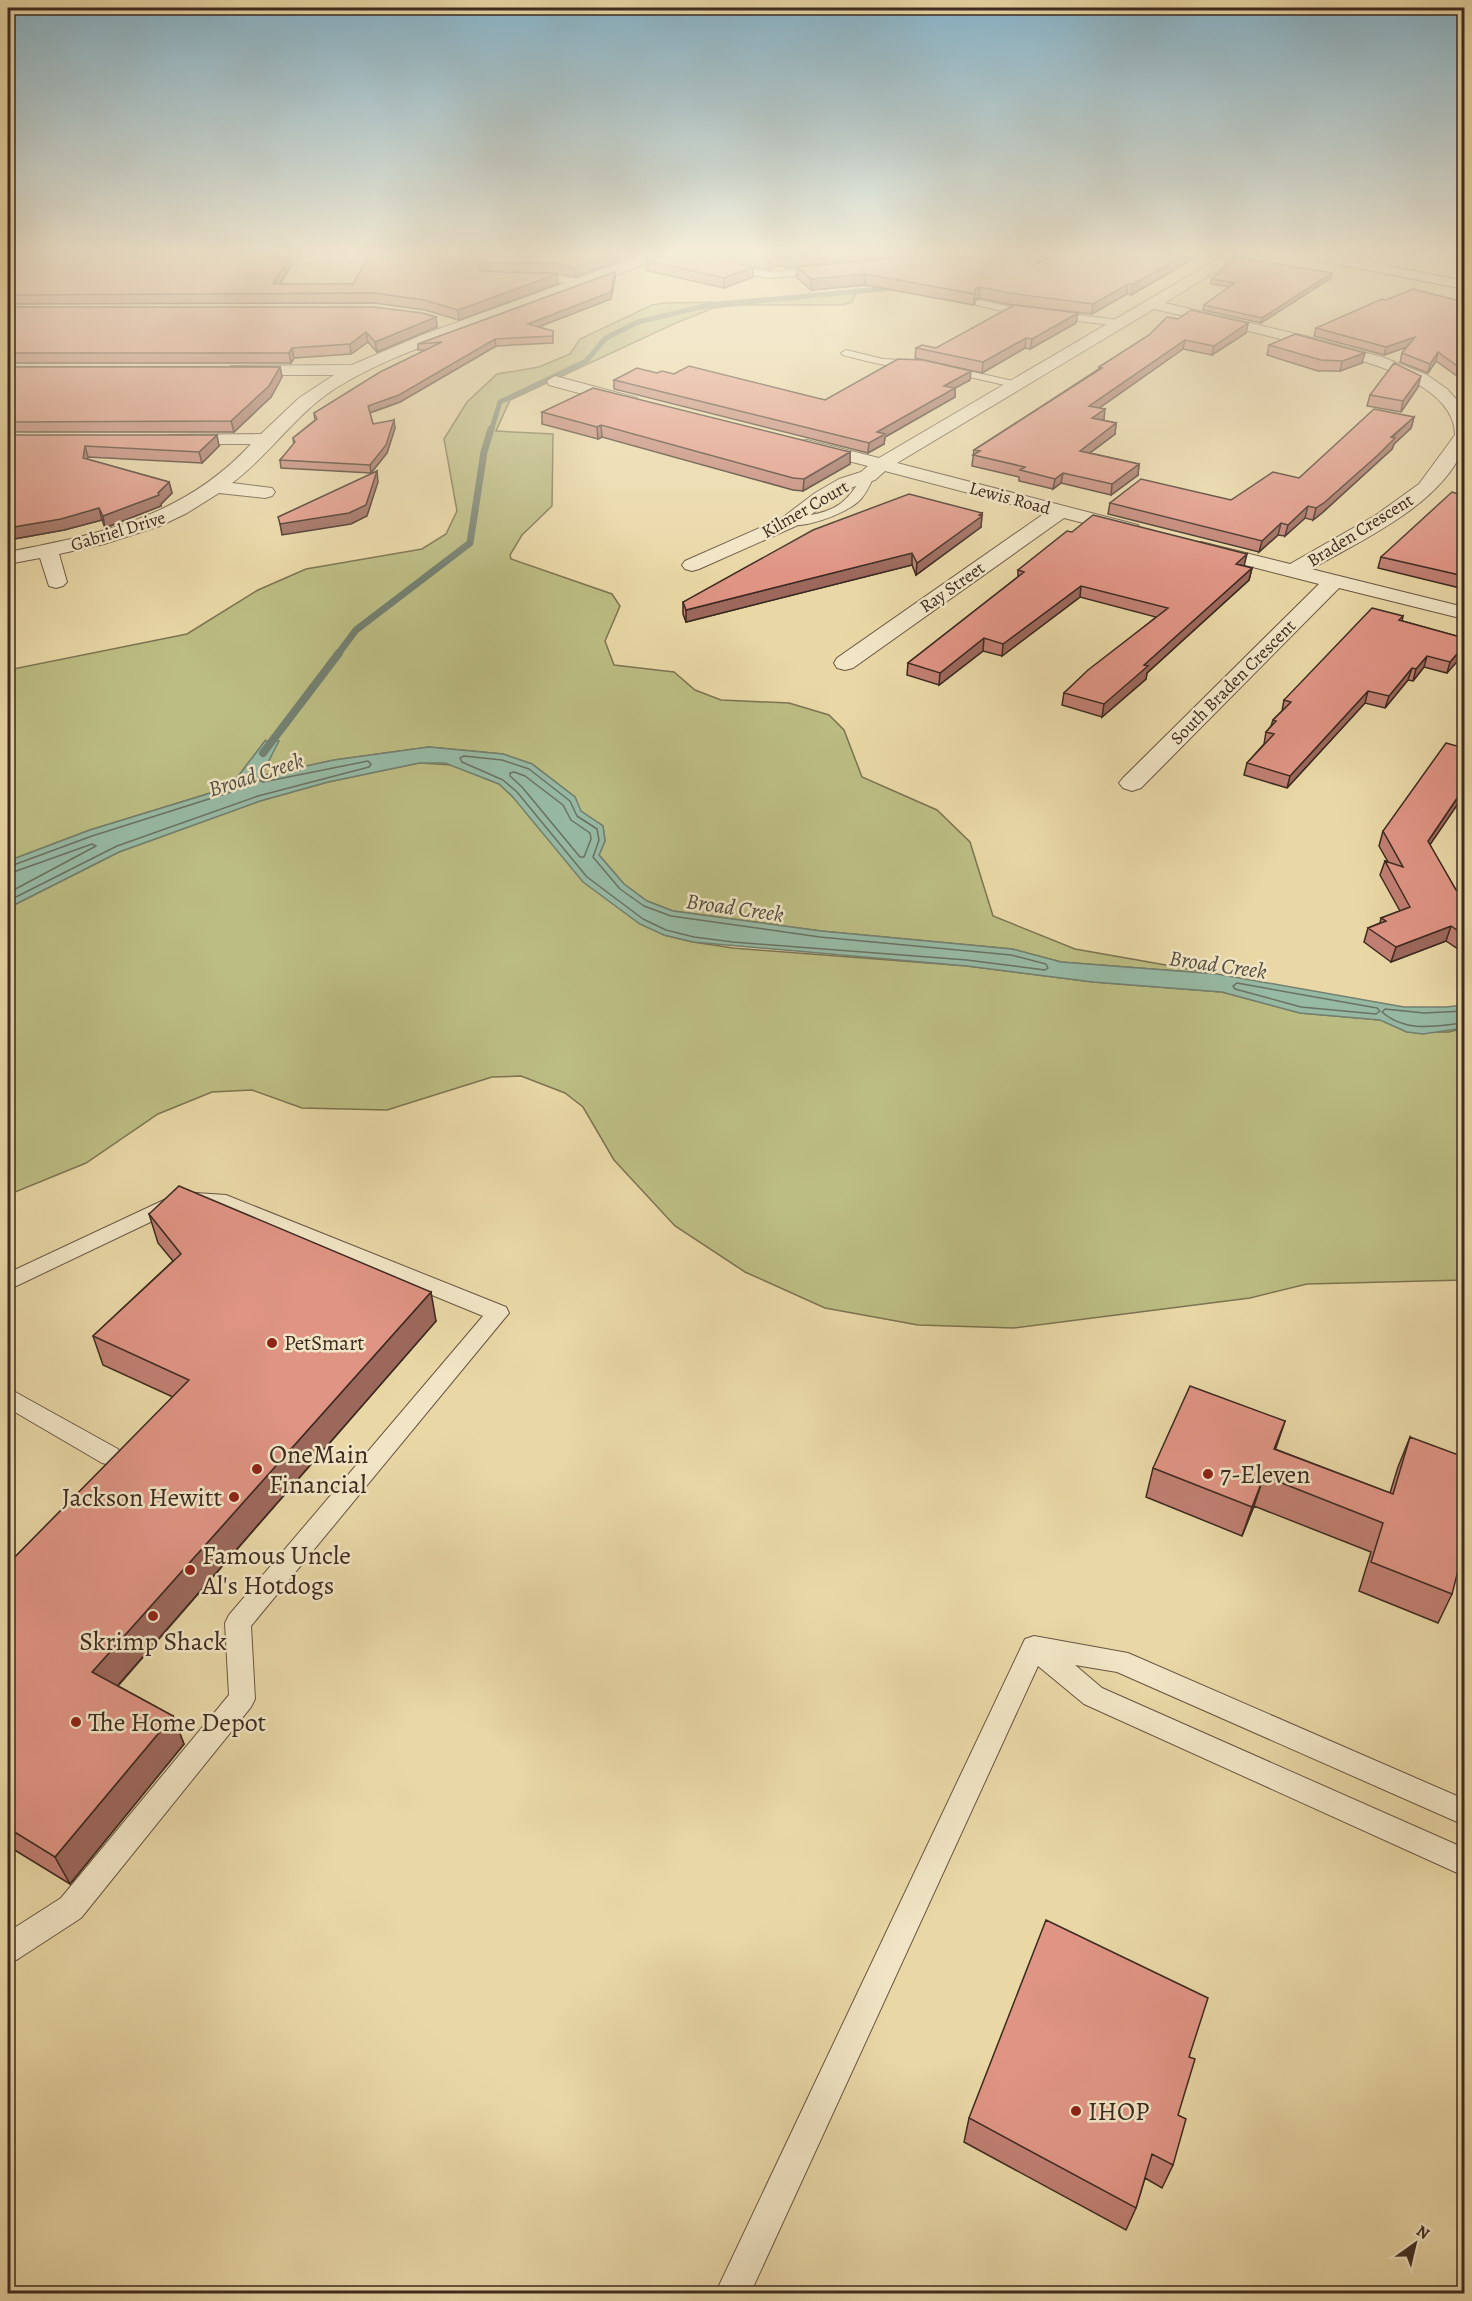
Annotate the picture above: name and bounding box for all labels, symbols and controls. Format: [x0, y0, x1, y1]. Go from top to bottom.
street label: Kilmer Court [757, 474, 853, 544]
street label: Lewis Road [967, 476, 1054, 520]
street label: Braden Crescent [1302, 488, 1418, 572]
street label: Gabriel Drive [68, 505, 168, 557]
street label: Ray Street [915, 556, 989, 618]
street label: South Braden Crescent [1165, 614, 1301, 750]
water label: Broad Creek [205, 745, 308, 804]
water label: Broad Creek [684, 886, 786, 930]
water label: Broad Creek [1167, 943, 1269, 987]
place label: PetSmart [284, 1329, 364, 1357]
marker: PetSmart [265, 1336, 279, 1350]
place label: OneMain Financial [269, 1437, 368, 1502]
place label: 7-Eleven [1220, 1457, 1310, 1492]
marker: OneMain Financial [250, 1462, 264, 1476]
marker: 7-Eleven [1201, 1467, 1215, 1481]
place label: Jackson Hewitt [62, 1480, 222, 1515]
marker: Jackson Hewitt [227, 1490, 241, 1504]
place label: Famous Uncle Al's Hotdogs [201, 1538, 351, 1603]
marker: Famous Uncle Al's Hotdogs [183, 1563, 197, 1577]
marker: Skrimp Shack [146, 1609, 160, 1623]
place label: Skrimp Shack [79, 1624, 227, 1659]
place label: The Home Depot [88, 1705, 267, 1740]
marker: The Home Depot [69, 1715, 83, 1729]
place label: IHOP [1088, 2094, 1149, 2129]
marker: IHOP [1069, 2104, 1083, 2118]
north arrow [1385, 2214, 1445, 2274]
text: N [1412, 2220, 1434, 2245]

